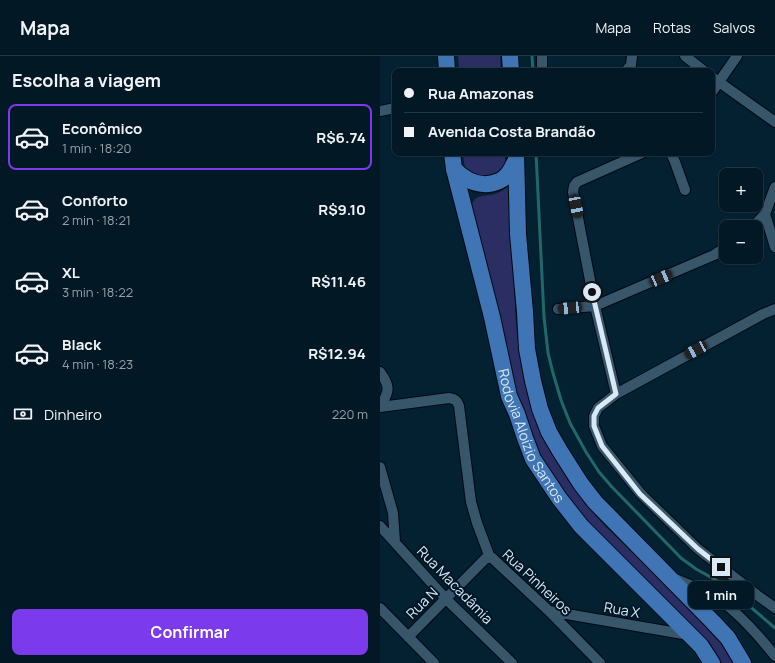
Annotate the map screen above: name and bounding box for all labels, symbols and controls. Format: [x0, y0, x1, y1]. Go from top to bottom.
text: Mapa [20, 15, 70, 41]
text: Mapa [595, 18, 631, 37]
text: Rotas [653, 18, 691, 37]
text: Salvos [713, 18, 755, 37]
text: Escolha a viagem [12, 68, 161, 92]
text: Rua Amazonas [428, 83, 534, 104]
text: Econômico [62, 118, 142, 139]
icon: car [14, 119, 50, 155]
text: Avenida Costa Brandão [428, 121, 595, 142]
text: R$6.74 [316, 127, 366, 148]
text: 1 min · 18:20 [62, 139, 131, 157]
map controls [719, 168, 763, 264]
button: + [719, 168, 763, 212]
text: Conforto [62, 190, 128, 211]
icon: car [14, 191, 50, 227]
car [568, 193, 584, 219]
text: R$9.10 [318, 199, 366, 220]
text: 2 min · 18:21 [62, 211, 131, 229]
button: − [719, 220, 763, 264]
text: XL [62, 262, 80, 283]
icon: car [14, 263, 50, 299]
car [648, 268, 674, 288]
text: R$11.46 [311, 271, 366, 292]
text: 3 min · 18:22 [62, 283, 133, 301]
route start [583, 283, 601, 301]
car [558, 301, 582, 315]
text: Black [62, 334, 101, 355]
icon: car [14, 335, 50, 371]
car [683, 339, 709, 361]
text: R$12.94 [308, 343, 366, 364]
text: 4 min · 18:23 [62, 355, 133, 373]
street label: Rodovia Aloízio Santos [494, 367, 569, 506]
icon: cash [12, 403, 34, 425]
text: Dinheiro [44, 404, 102, 425]
text: 220 m [332, 405, 368, 423]
street label: Rua Macadâmia [413, 541, 498, 628]
street label: Rua Pinheiros [499, 545, 576, 619]
route end [712, 558, 730, 576]
callout: 1 min [688, 581, 754, 609]
street label: Rua N [402, 583, 442, 623]
text: 1 min [705, 586, 737, 604]
street label: Rua X [603, 597, 642, 622]
button: Confirmar [12, 609, 368, 655]

